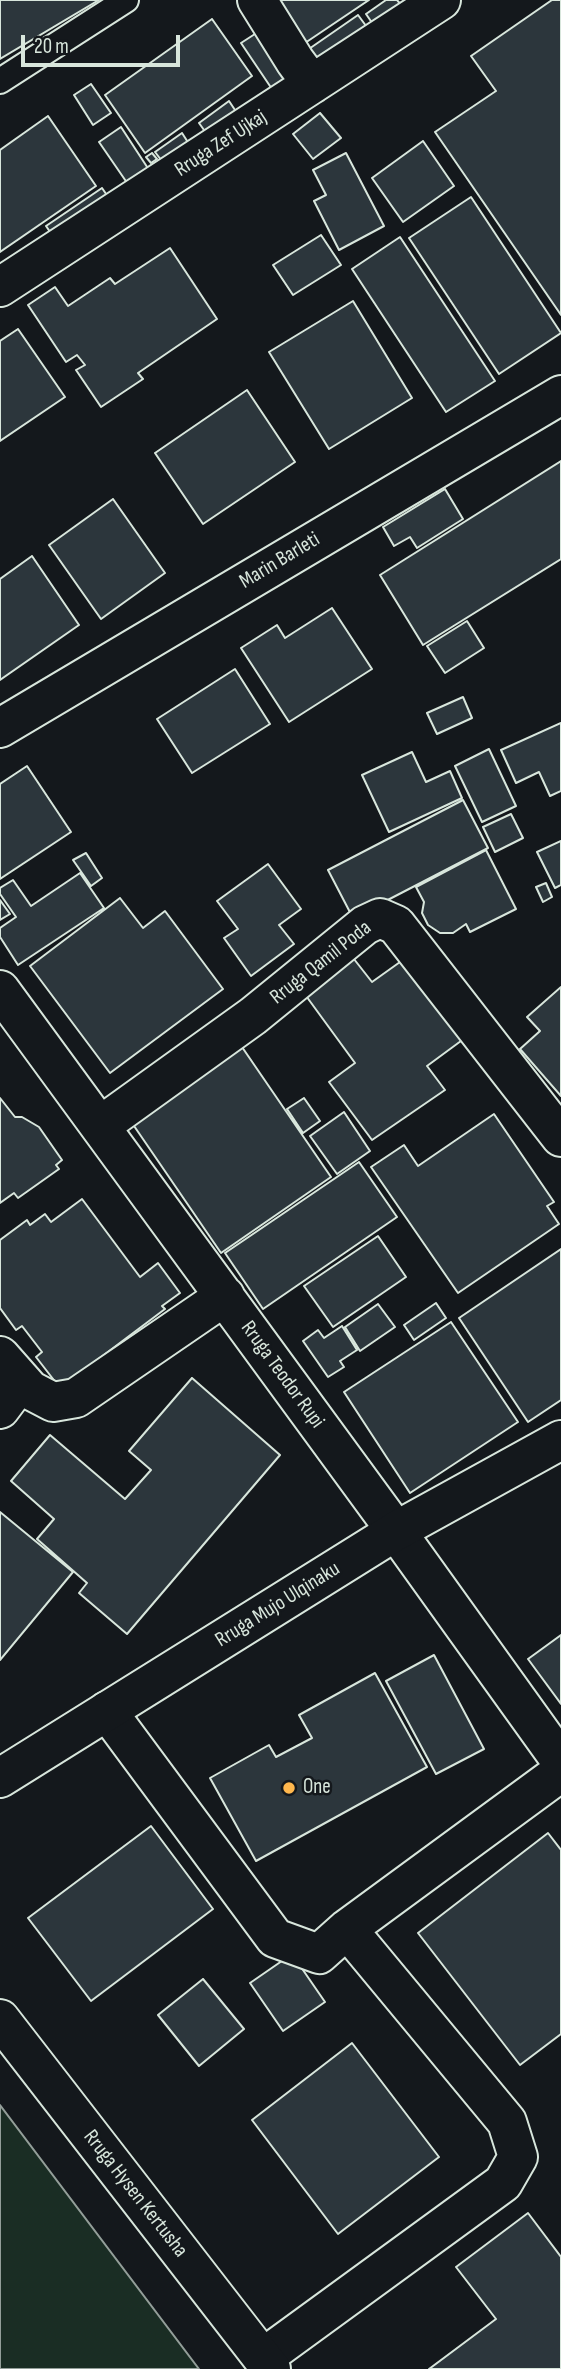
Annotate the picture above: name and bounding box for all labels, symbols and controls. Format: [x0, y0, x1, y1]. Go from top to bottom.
scale bar [24, 21, 184, 65]
text: 20 m [34, 34, 69, 59]
street label: Rruga Zef Ujkaj [170, 105, 272, 183]
street label: Marin Barleti [235, 527, 325, 595]
street label: Rruga Qamil Poda [265, 916, 377, 1010]
street label: Rruga Teodor Rupi [235, 1317, 329, 1433]
street label: Rruga Mujo Ulqinaku [211, 1557, 345, 1653]
place label: One [303, 1775, 331, 1801]
marker: One [281, 1780, 297, 1796]
street label: Rruga Hysen Kertusha [77, 2125, 193, 2263]

